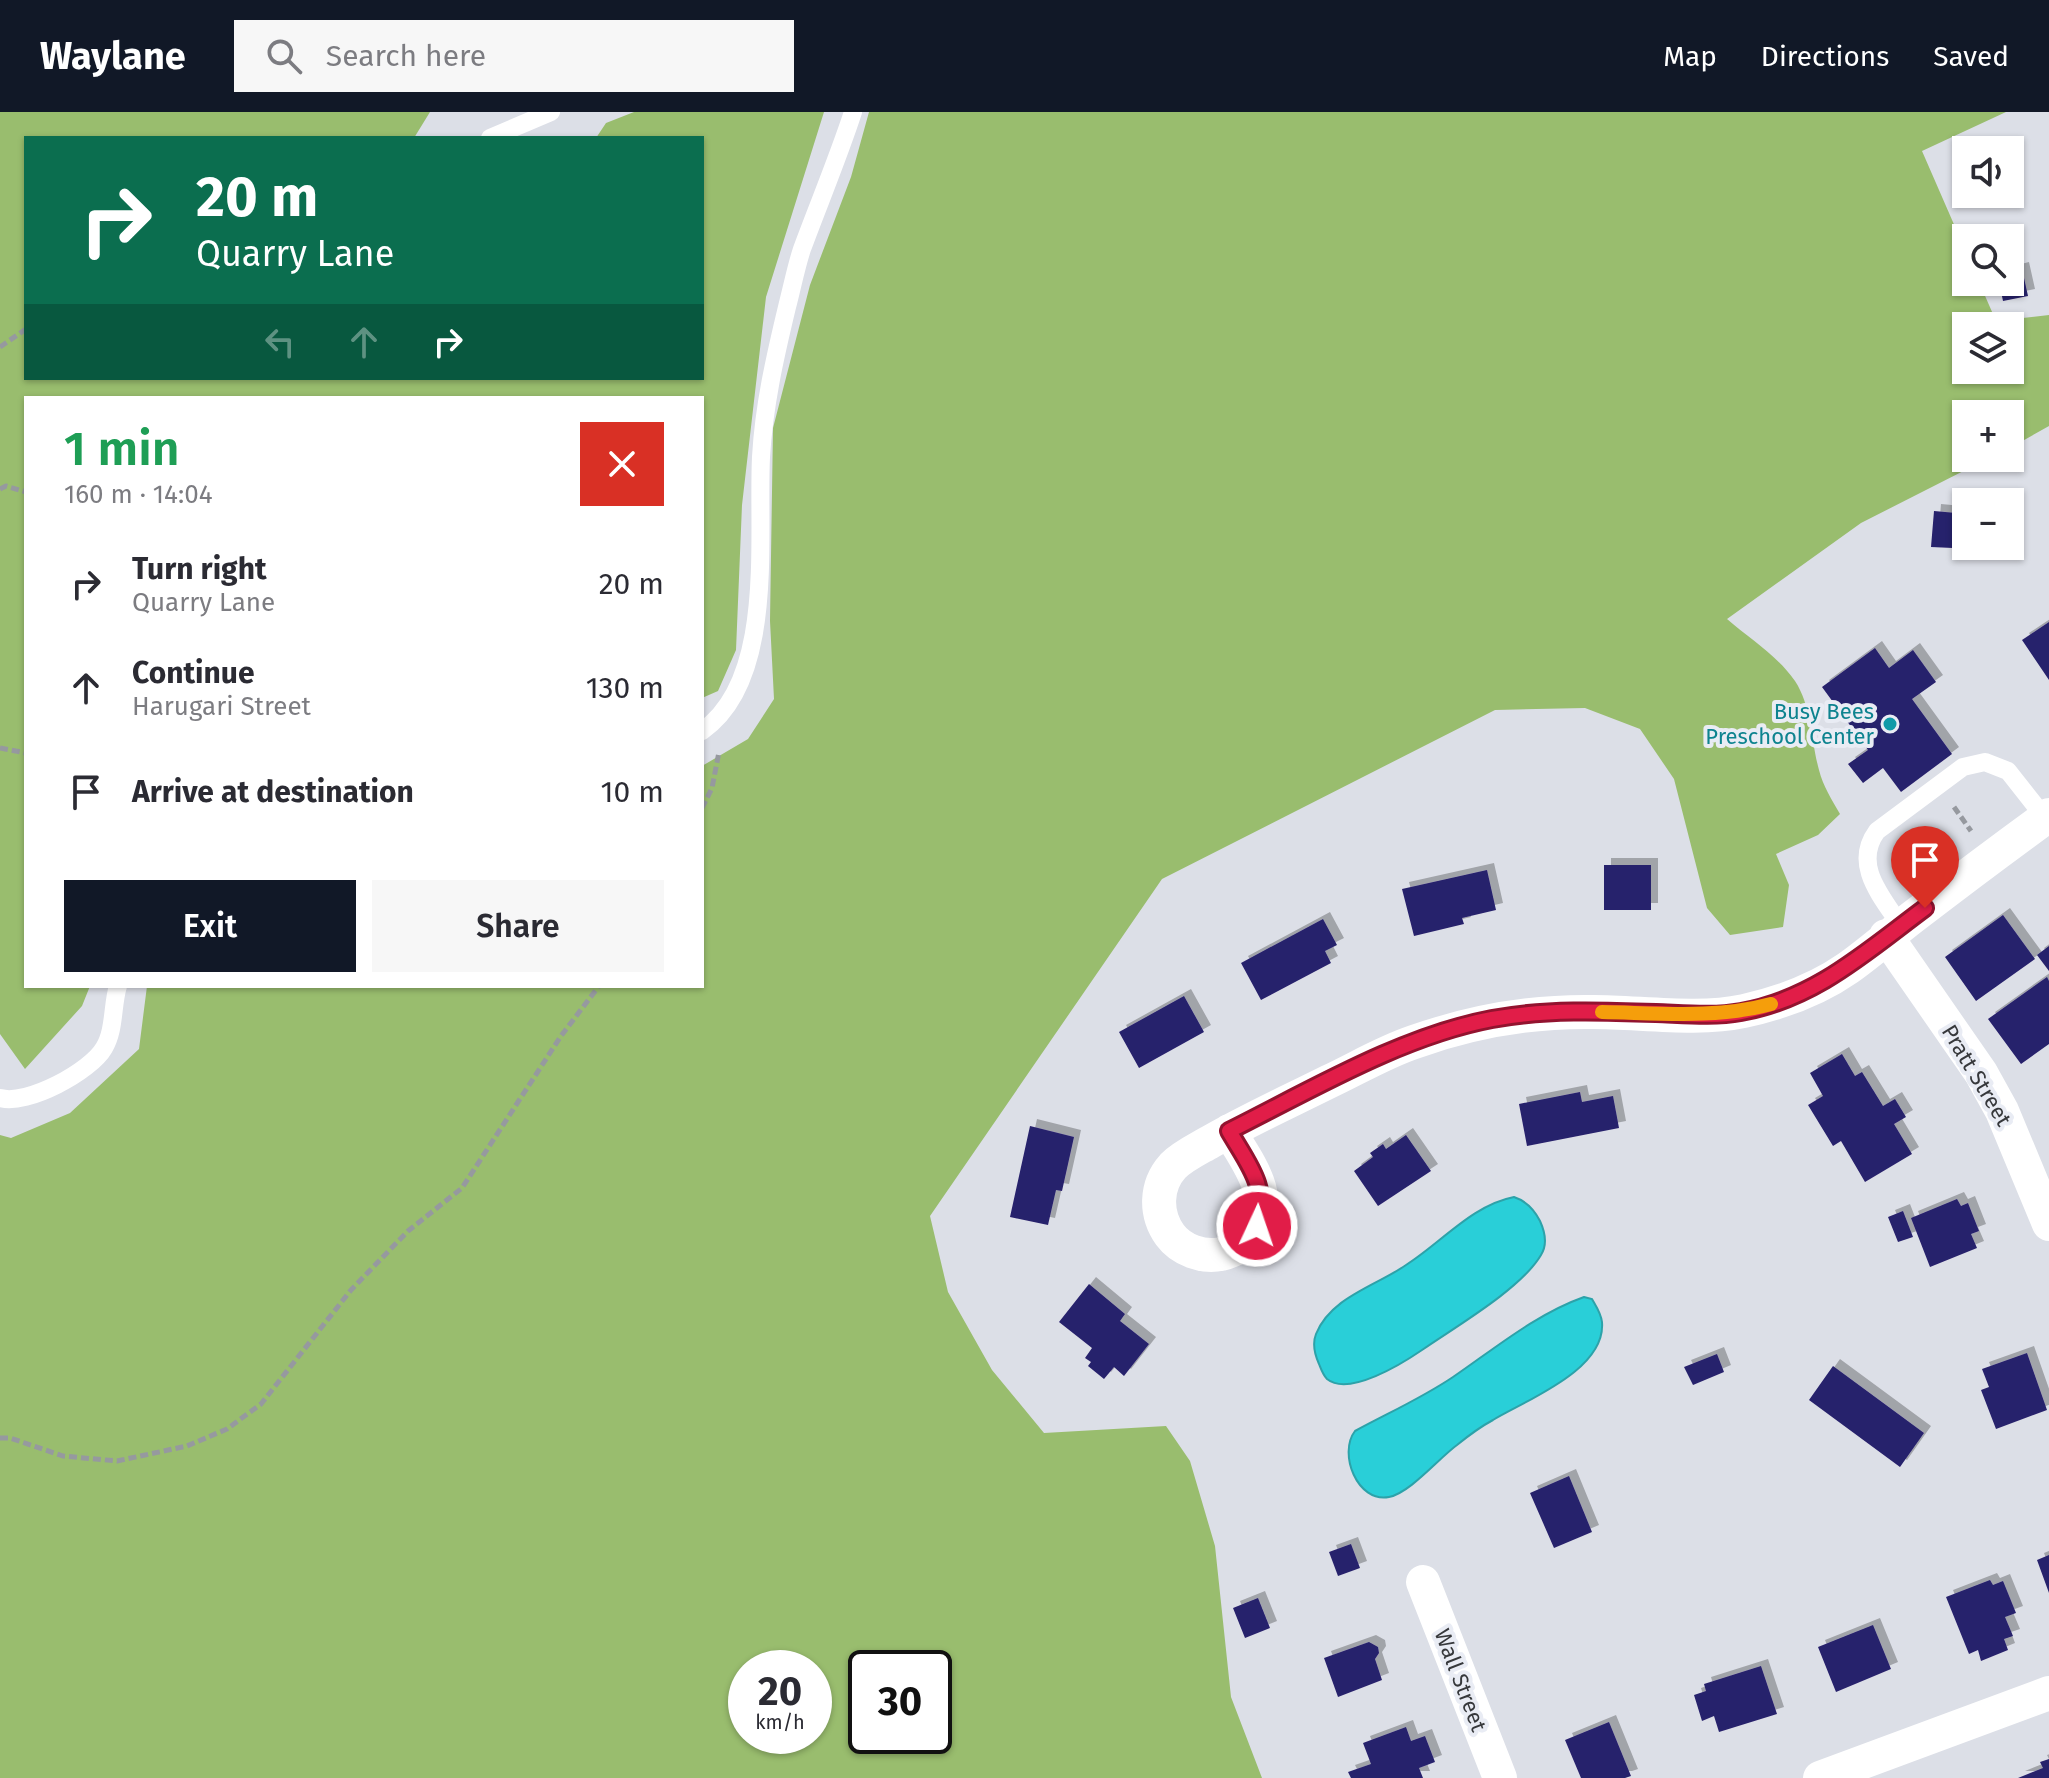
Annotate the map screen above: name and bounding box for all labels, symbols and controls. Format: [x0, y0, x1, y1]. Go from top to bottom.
search box [234, 20, 794, 92]
text: Waylane [40, 33, 186, 79]
icon: search [262, 34, 306, 78]
text: Search here [326, 38, 486, 74]
text: Map [1663, 40, 1717, 73]
text: Directions [1761, 40, 1889, 73]
text: Saved [1933, 40, 2009, 73]
map controls [1952, 136, 2024, 560]
button: sound [1952, 136, 2024, 208]
text: 20 m [196, 164, 318, 231]
icon: right [64, 168, 168, 272]
button: search [1952, 224, 2024, 296]
text: Quarry Lane [196, 232, 394, 276]
button: layers [1952, 312, 2024, 384]
icon: left [258, 320, 302, 364]
icon: ahead [342, 320, 386, 364]
icon: right [426, 320, 470, 364]
button: + [1952, 400, 2024, 472]
text: 1 min [64, 420, 180, 478]
button: close [580, 422, 664, 506]
text: 160 m · 14:04 [64, 479, 213, 510]
button: − [1952, 488, 2024, 560]
text: Turn right [132, 551, 267, 587]
icon: right [64, 562, 108, 606]
text: 20 m [599, 566, 664, 602]
text: Quarry Lane [132, 587, 275, 618]
text: Continue [132, 655, 255, 691]
icon: ahead [64, 666, 108, 710]
text: 130 m [586, 670, 664, 706]
text: Harugari Street [132, 691, 311, 722]
place label: Busy Bees Preschool Center [1705, 698, 1874, 750]
marker: Busy Bees Preschool Center [1881, 715, 1899, 733]
icon: arrive [64, 770, 108, 814]
text: Arrive at destination [132, 774, 414, 810]
text: 10 m [601, 774, 664, 810]
pin [1891, 826, 1959, 908]
icon: arrive [1903, 838, 1947, 882]
button: Exit [64, 880, 356, 972]
button: Share [372, 880, 664, 972]
street label: Pratt Street [1936, 1020, 2017, 1131]
position arrow [1215, 1184, 1299, 1268]
street label: Wall Street [1429, 1625, 1492, 1735]
speed limit sign: 30 [848, 1650, 952, 1754]
text: 20 [758, 1668, 802, 1716]
text: km/h [755, 1710, 805, 1734]

